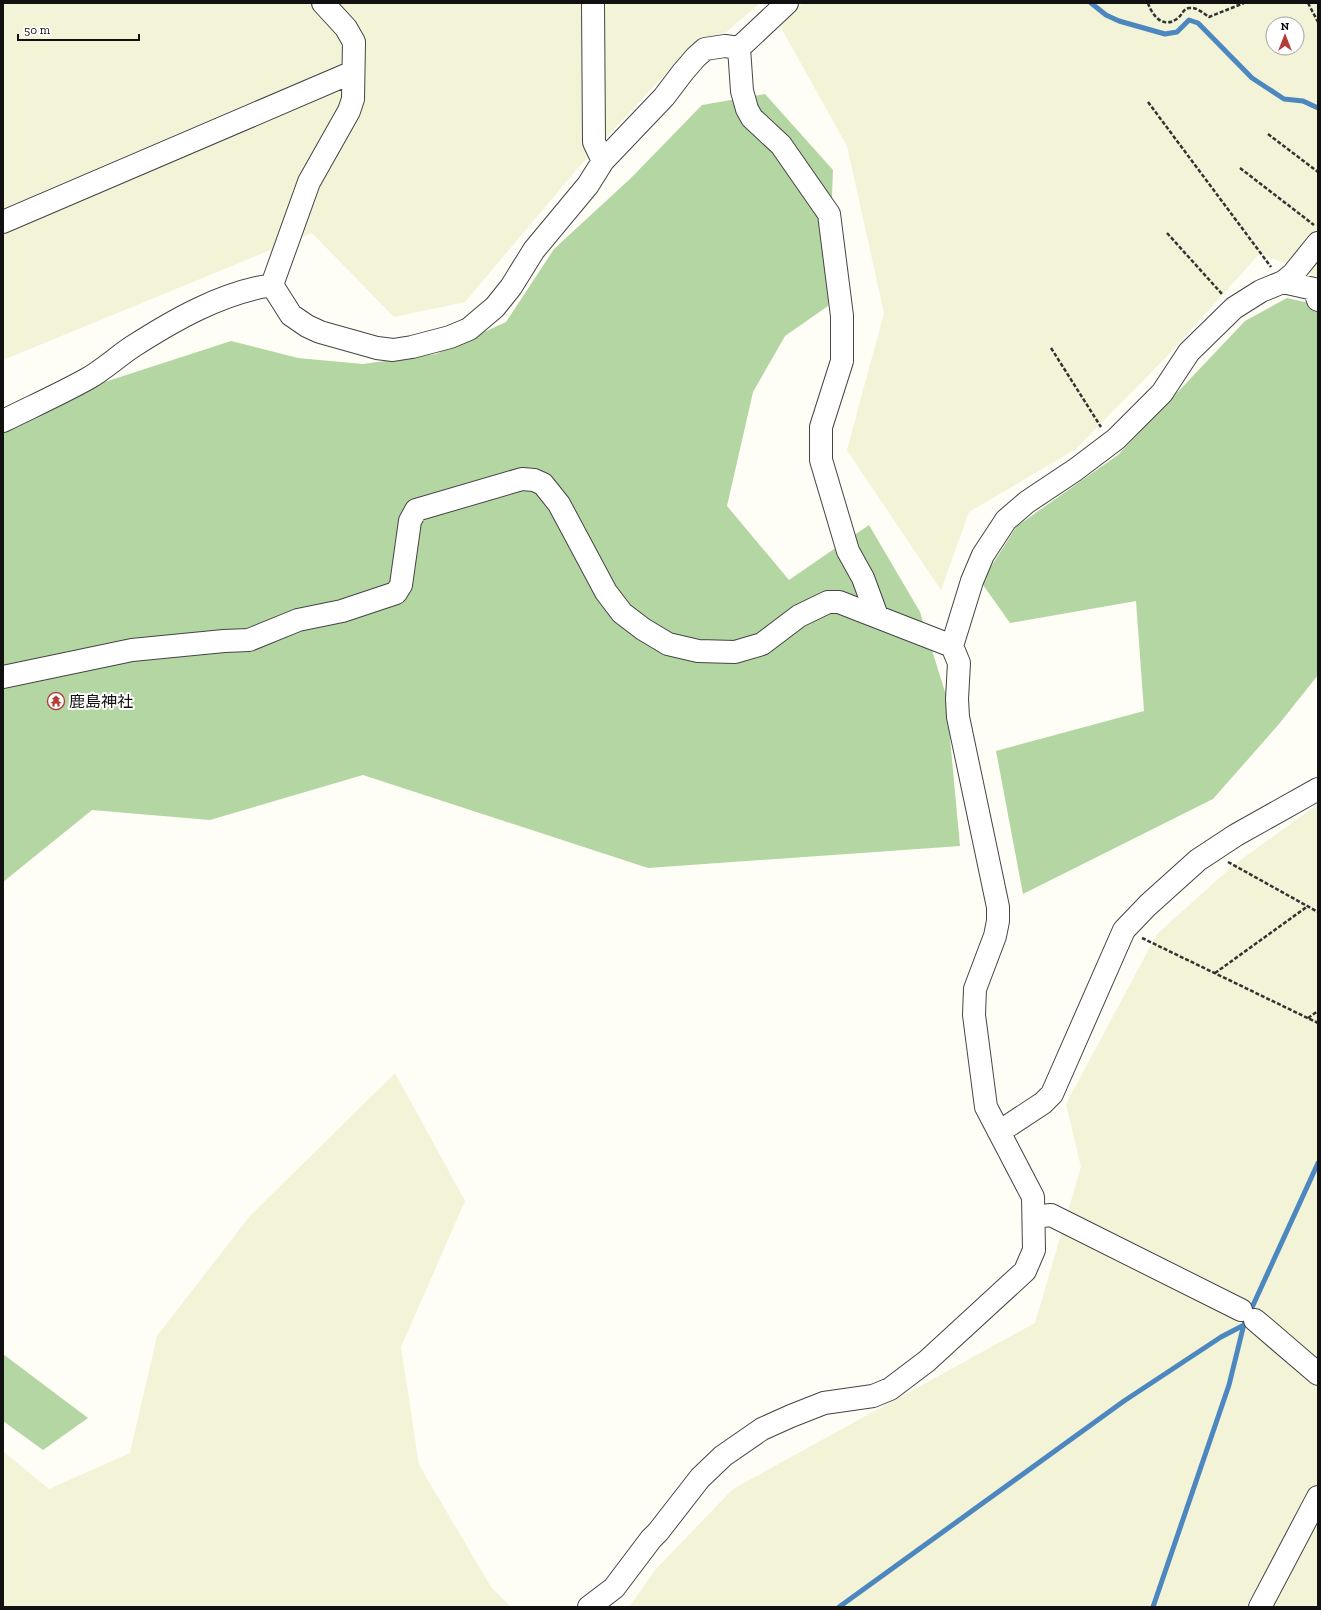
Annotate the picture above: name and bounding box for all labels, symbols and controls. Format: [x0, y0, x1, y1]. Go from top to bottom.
scale bar [18, 16, 139, 42]
north arrow [1265, 16, 1305, 56]
text: N [1281, 20, 1290, 33]
text: 50 m [24, 23, 51, 37]
temple icon: 鹿島神社 [46, 691, 66, 711]
place label: 鹿島神社 [69, 692, 133, 711]

